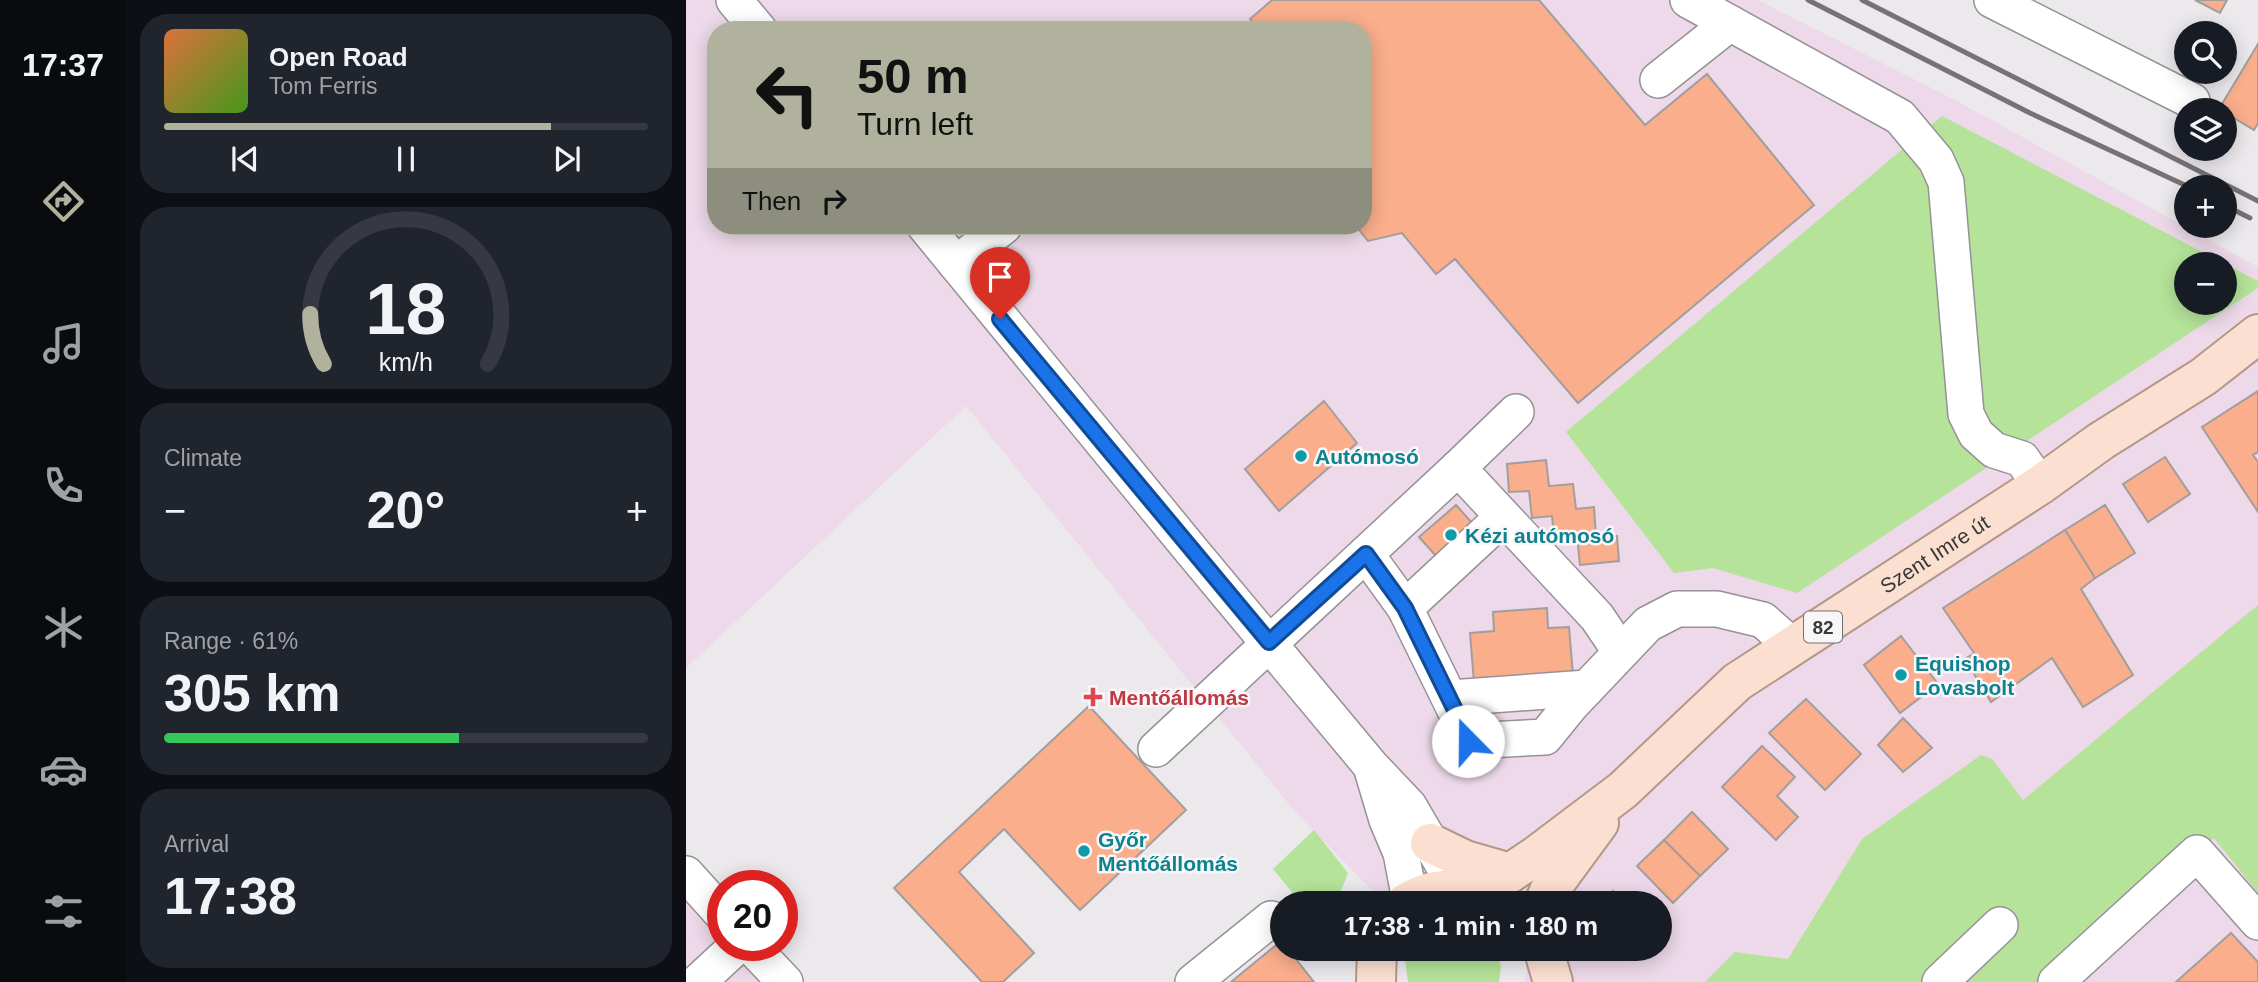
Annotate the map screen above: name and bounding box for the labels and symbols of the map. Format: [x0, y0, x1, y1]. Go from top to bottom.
pin [970, 247, 1030, 319]
place label: Autómosó [1315, 445, 1419, 468]
marker: Autómosó [1293, 448, 1309, 464]
street label: Szent Imre út [1876, 510, 1993, 597]
place label: Kézi autómosó [1465, 524, 1614, 547]
marker: Kézi autómosó [1443, 527, 1459, 543]
road number: 82 [1804, 612, 1842, 642]
place label: Equishop Lovasbolt [1915, 652, 2014, 699]
marker: Equishop Lovasbolt [1893, 667, 1909, 683]
place label: Mentőállomás [1109, 686, 1249, 709]
marker: Mentőállomás [1083, 687, 1103, 707]
position arrow [1431, 704, 1505, 778]
place label: Győr Mentőállomás [1098, 828, 1238, 875]
marker: Győr Mentőállomás [1076, 843, 1092, 859]
speed limit sign: 20 [707, 870, 798, 961]

